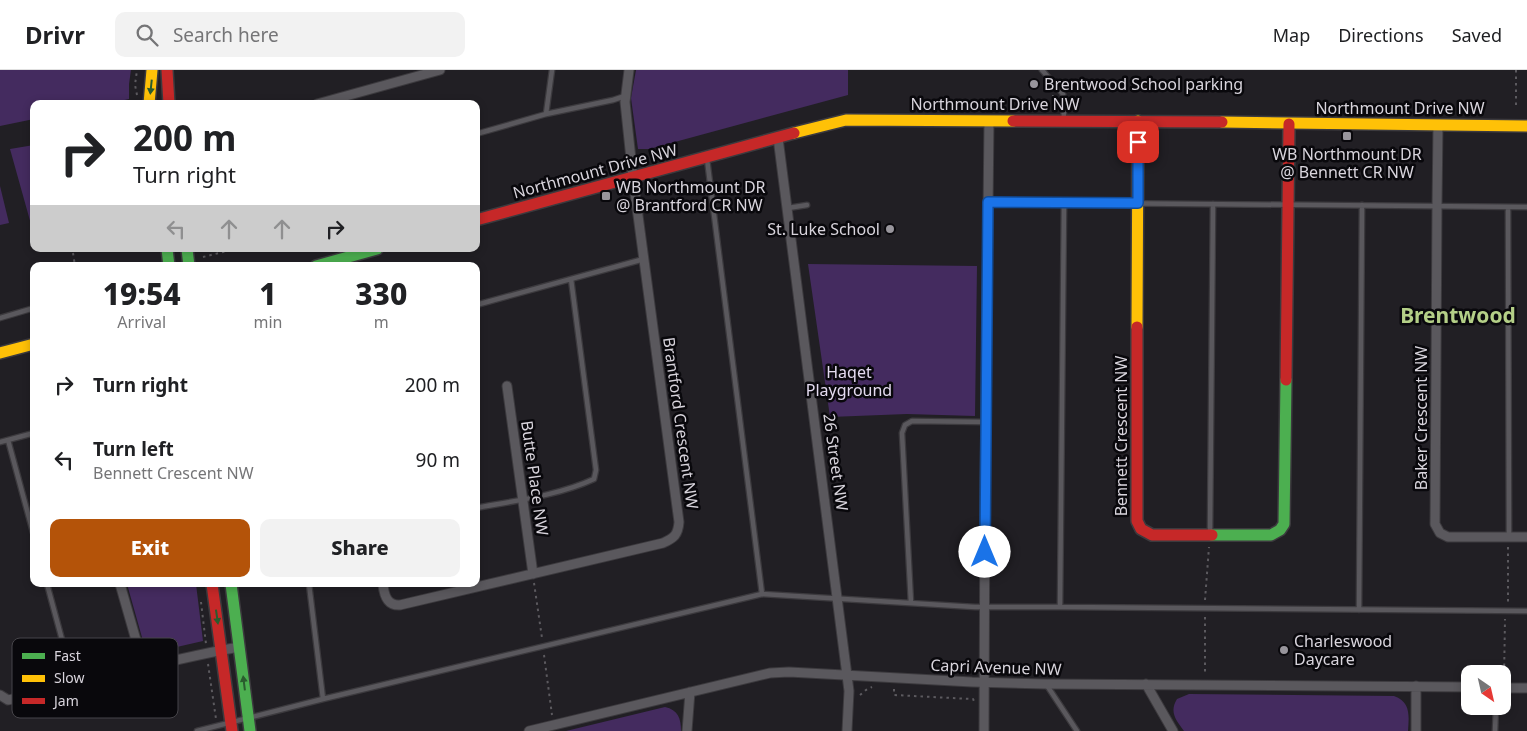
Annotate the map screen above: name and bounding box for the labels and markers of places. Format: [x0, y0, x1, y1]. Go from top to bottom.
place label: Brentwood School parking [1044, 73, 1243, 95]
marker: Brentwood School parking [1028, 78, 1040, 90]
pin [1117, 121, 1159, 163]
marker: WB Northmount DR @ Bennett CR NW [1341, 130, 1353, 142]
place label: WB Northmount DR @ Bennett CR NW [1272, 143, 1422, 183]
place label: WB Northmount DR @ Brantford CR NW [616, 176, 766, 216]
marker: WB Northmount DR @ Brantford CR NW [600, 190, 612, 202]
place label: St. Luke School [767, 218, 880, 240]
marker: St. Luke School [884, 223, 896, 235]
place label: Charleswood Daycare [1294, 630, 1392, 670]
marker: Charleswood Daycare [1278, 644, 1290, 656]

